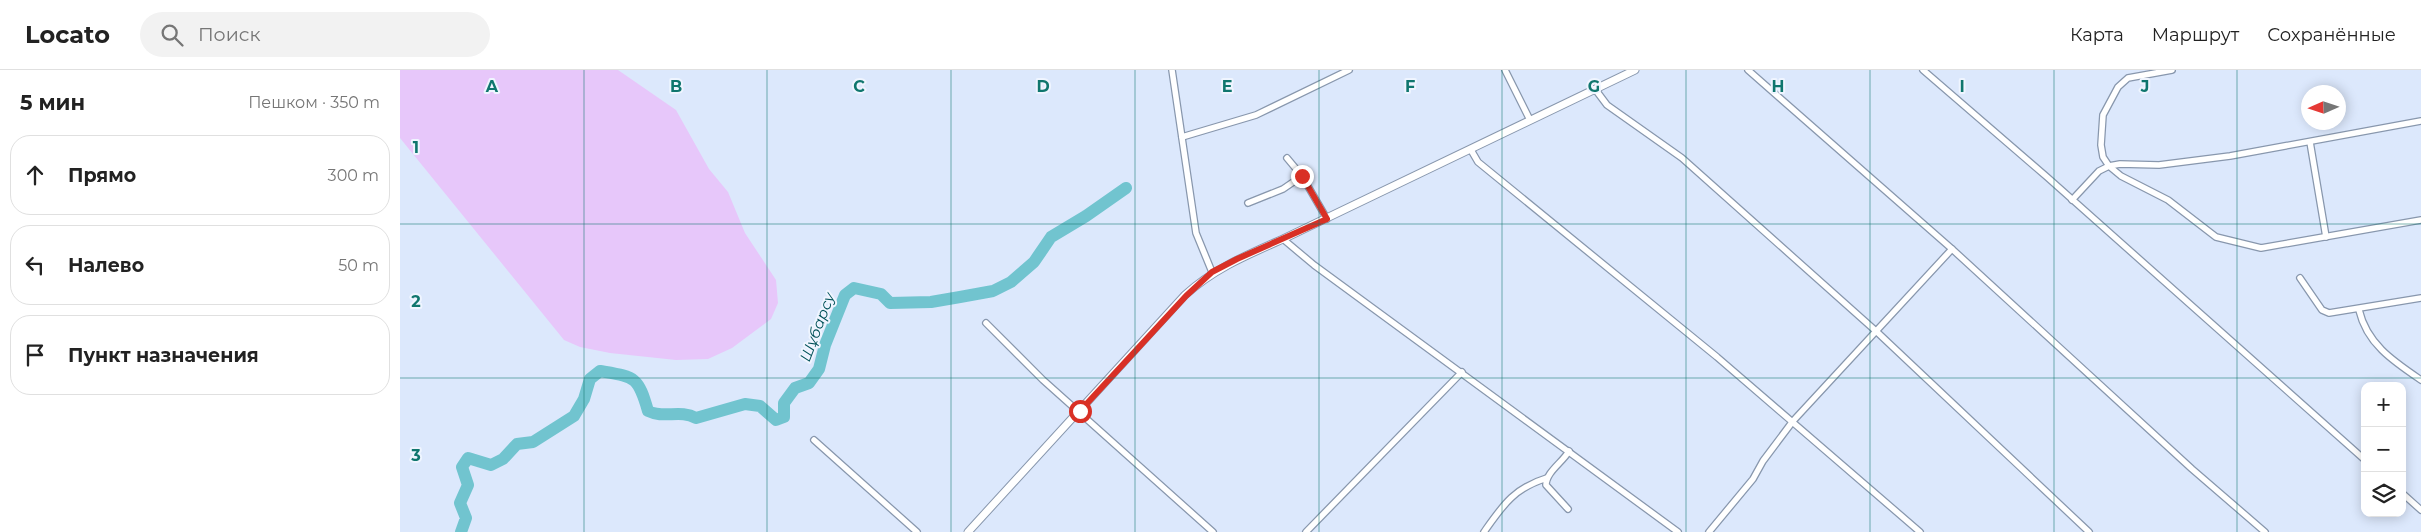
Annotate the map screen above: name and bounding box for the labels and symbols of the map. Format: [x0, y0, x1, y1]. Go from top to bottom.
text: A [485, 77, 499, 96]
text: B [670, 77, 682, 96]
text: C [853, 77, 865, 96]
text: D [1036, 77, 1050, 96]
text: E [1222, 77, 1232, 96]
text: F [1405, 77, 1415, 96]
text: G [1588, 77, 1600, 96]
text: H [1772, 77, 1784, 96]
text: I [1959, 77, 1965, 96]
text: J [2140, 77, 2149, 96]
north arrow [2301, 85, 2346, 130]
text: 1 [413, 138, 419, 157]
route end [1291, 165, 1314, 188]
water label: Шұбарсу [795, 289, 839, 364]
text: 2 [411, 292, 421, 311]
route start [1069, 400, 1092, 423]
text: 3 [410, 446, 421, 465]

